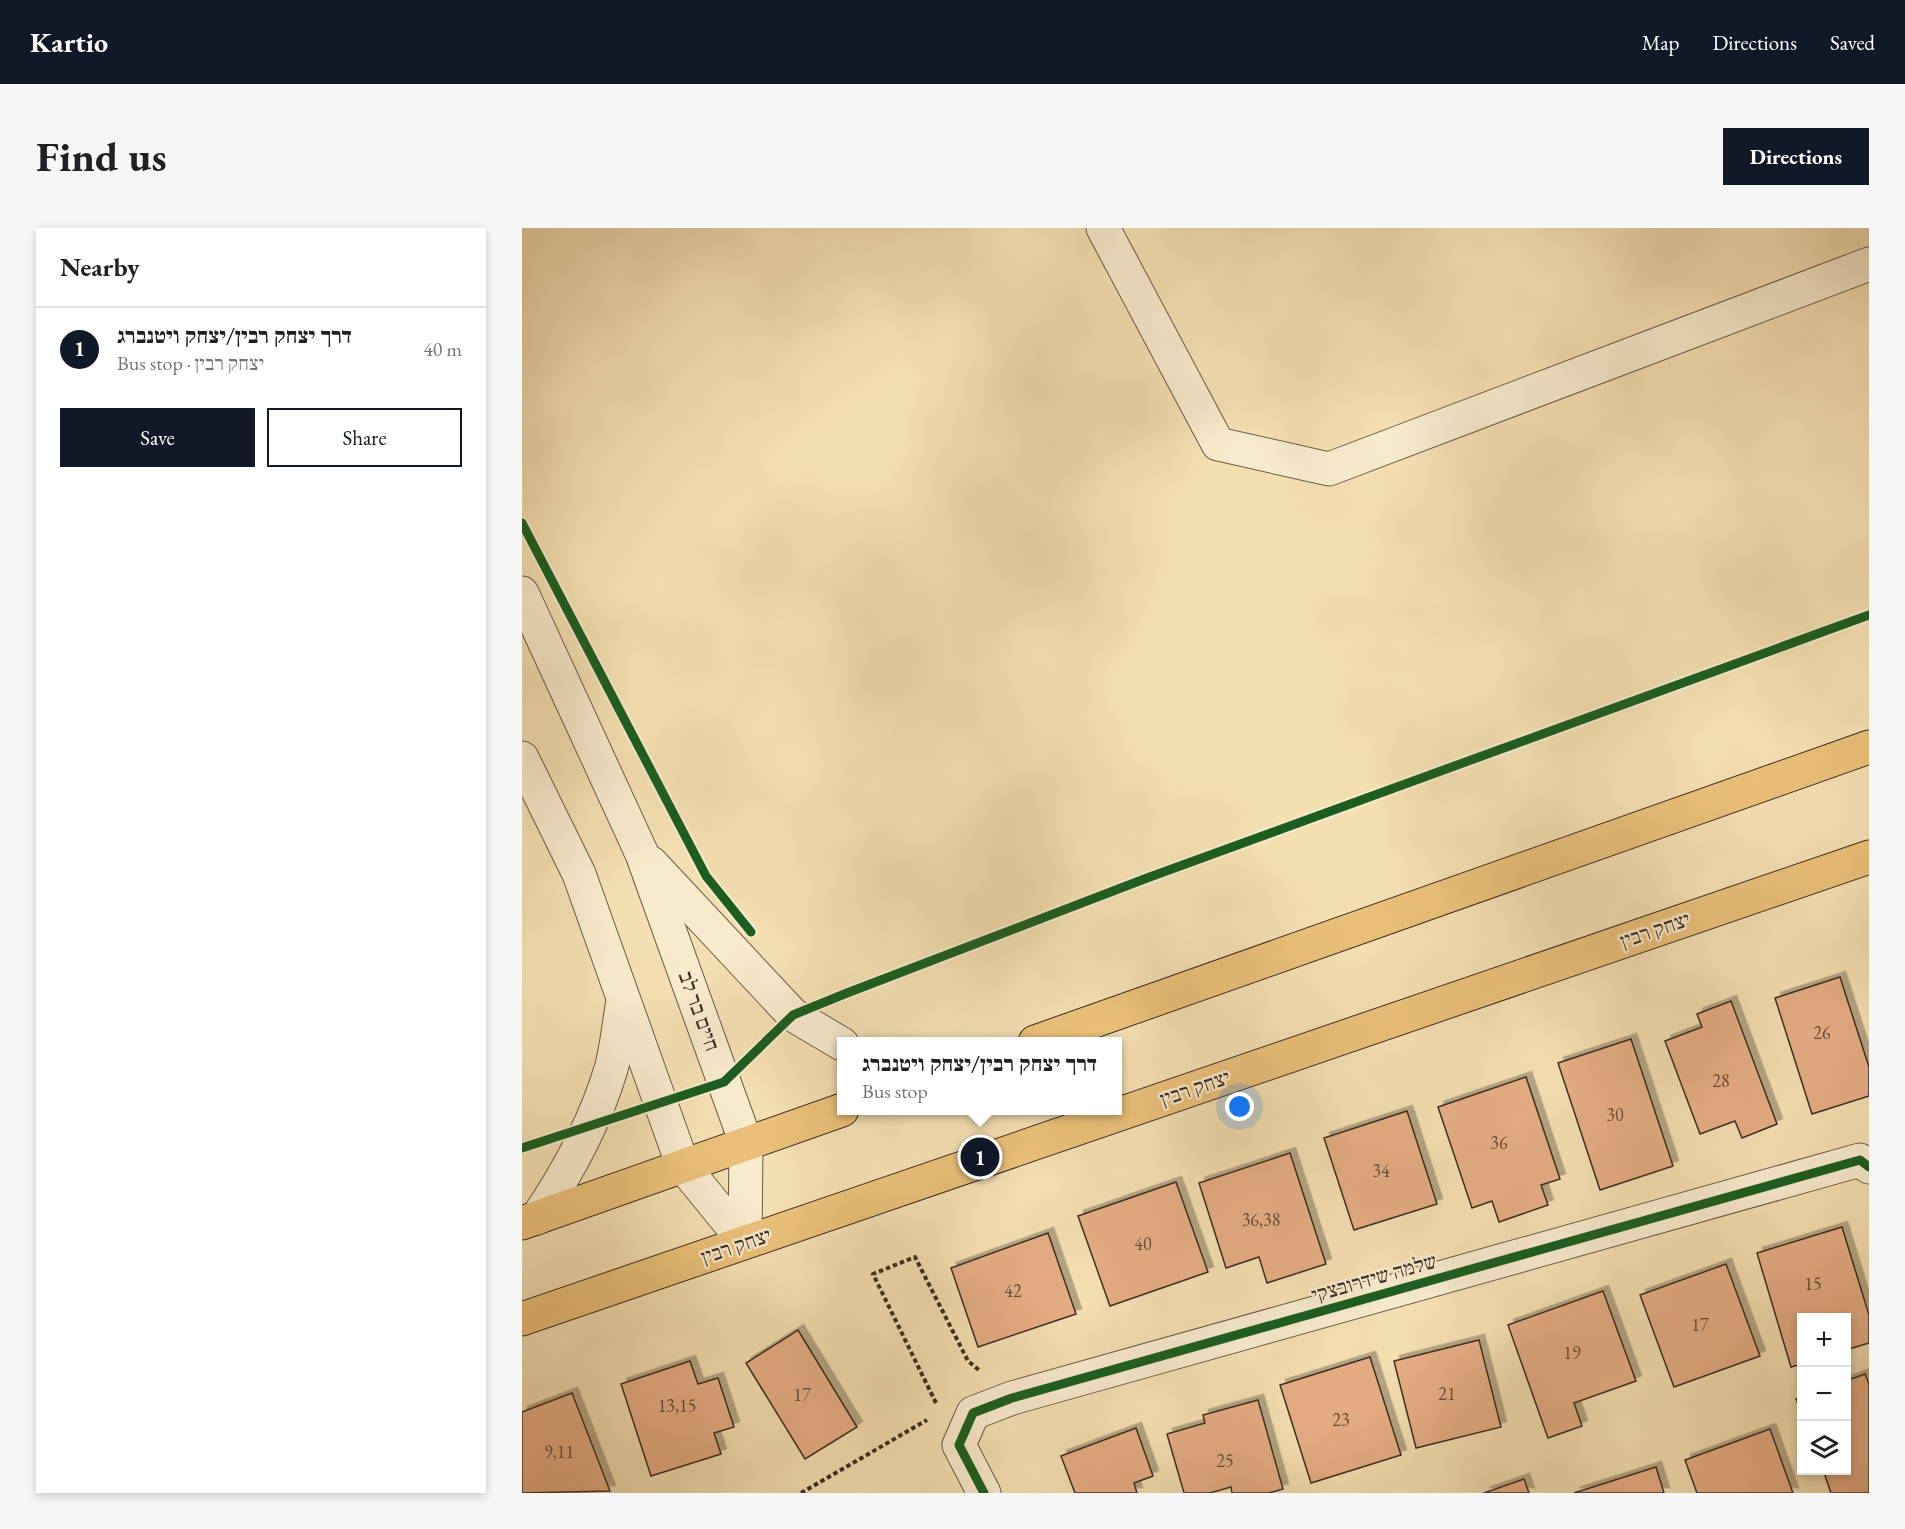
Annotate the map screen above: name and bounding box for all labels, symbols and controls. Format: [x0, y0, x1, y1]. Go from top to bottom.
text: Kartio [30, 24, 108, 60]
text: Map [1642, 29, 1679, 56]
text: Directions [1712, 29, 1797, 56]
text: Saved [1830, 29, 1875, 56]
button: Directions [1723, 128, 1869, 185]
text: Find us [36, 129, 167, 184]
text: Nearby [60, 250, 140, 284]
text: דרך יצחק רבין/יצחק ויטנברג [117, 321, 352, 350]
text: 1 [74, 336, 85, 362]
text: 40 m [423, 336, 462, 362]
text: Bus stop · יצחק רבין [117, 350, 264, 376]
button: Save [60, 408, 255, 467]
button: Share [267, 408, 462, 467]
street label: יצחק רבין [1616, 905, 1694, 954]
street label: חיים בר לב [673, 967, 726, 1054]
house number: 26 [1813, 1021, 1831, 1044]
popup [837, 1037, 1122, 1115]
text: דרך יצחק רבין/יצחק ויטנברג [862, 1049, 1097, 1078]
street label: יצחק רבין [1156, 1063, 1234, 1112]
house number: 28 [1712, 1069, 1730, 1092]
text: Bus stop [862, 1078, 928, 1104]
your location [1225, 1092, 1254, 1121]
house number: 30 [1606, 1103, 1624, 1126]
house number: 36 [1490, 1131, 1508, 1154]
pin: 1 [960, 1134, 1000, 1180]
house number: 34 [1372, 1159, 1390, 1182]
house number: 36,38 [1242, 1208, 1280, 1231]
street label: יצחק רבין [697, 1221, 775, 1270]
house number: 40 [1134, 1232, 1152, 1255]
street label: שלמה שידרובצקי [1308, 1247, 1440, 1308]
house number: 15 [1804, 1272, 1822, 1295]
house number: 42 [1004, 1279, 1022, 1302]
house number: 17 [1691, 1313, 1709, 1336]
map controls [1797, 1313, 1851, 1475]
button: + [1797, 1313, 1851, 1367]
house number: 19 [1563, 1341, 1581, 1364]
button: − [1797, 1367, 1851, 1421]
house number: 21 [1438, 1382, 1456, 1405]
house number: 17 [793, 1383, 811, 1406]
house number: 13,15 [658, 1394, 696, 1417]
house number: 23 [1332, 1408, 1350, 1431]
button: layers [1797, 1421, 1851, 1475]
house number: 9,11 [544, 1440, 574, 1463]
house number: 25 [1216, 1449, 1234, 1472]

